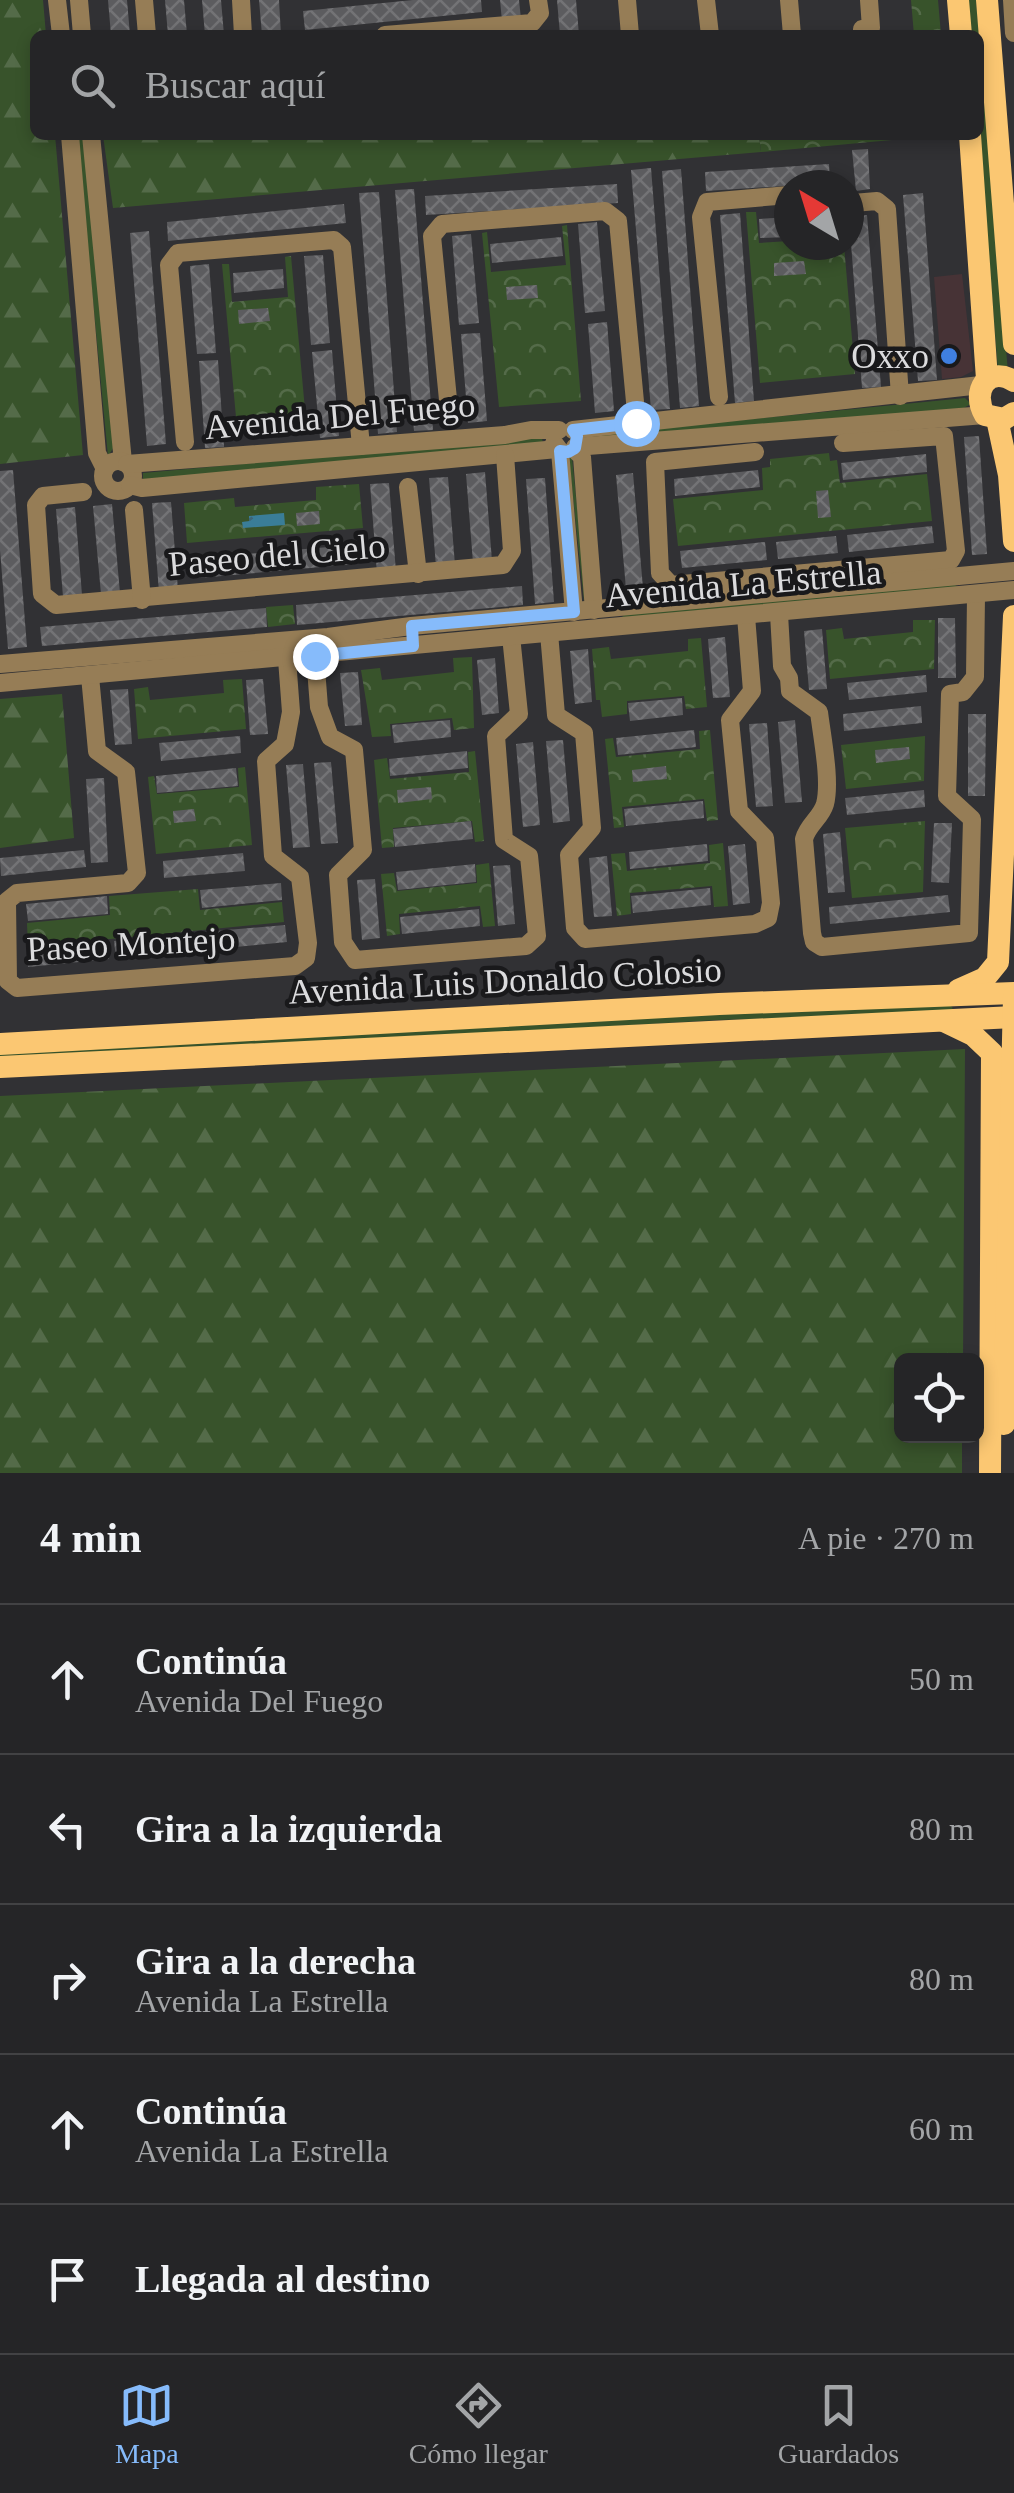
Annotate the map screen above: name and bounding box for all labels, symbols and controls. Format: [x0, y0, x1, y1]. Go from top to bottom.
search box [30, 30, 984, 140]
icon: search [65, 58, 120, 113]
text: Buscar aquí [145, 64, 325, 106]
north arrow [774, 170, 864, 260]
place label: Oxxo [851, 337, 929, 376]
marker: Oxxo [938, 345, 960, 367]
street label: Avenida Del Fuego [203, 385, 477, 447]
route start [614, 401, 660, 447]
street label: Paseo del Cielo [167, 526, 387, 584]
street label: Avenida La Estrella [603, 552, 883, 616]
route end [293, 634, 339, 680]
street label: Paseo Montejo [26, 919, 236, 969]
street label: Avenida Luis Donaldo Colosio [287, 950, 723, 1012]
map controls [894, 1353, 984, 1443]
button: locate [894, 1353, 984, 1443]
text: 4 min [40, 1515, 142, 1561]
text: A pie · 270 m [798, 1520, 974, 1556]
text: Continúa [135, 1640, 287, 1682]
icon: ahead [40, 1652, 95, 1707]
text: 50 m [909, 1661, 974, 1697]
text: Avenida Del Fuego [135, 1683, 383, 1719]
icon: left [40, 1802, 95, 1857]
text: Gira a la izquierda [135, 1808, 442, 1850]
text: 80 m [909, 1811, 974, 1847]
text: Gira a la derecha [135, 1940, 416, 1982]
icon: right [40, 1952, 95, 2007]
text: 80 m [909, 1961, 974, 1997]
text: Avenida La Estrella [135, 1983, 389, 2019]
text: Continúa [135, 2090, 287, 2132]
icon: ahead [40, 2102, 95, 2157]
text: 60 m [909, 2111, 974, 2147]
text: Avenida La Estrella [135, 2133, 389, 2169]
icon: arrive [40, 2252, 95, 2307]
text: Llegada al destino [135, 2258, 431, 2300]
tab: Mapa [115, 2378, 179, 2470]
tab: Cómo llegar [409, 2378, 548, 2470]
tab: Guardados [778, 2378, 899, 2470]

